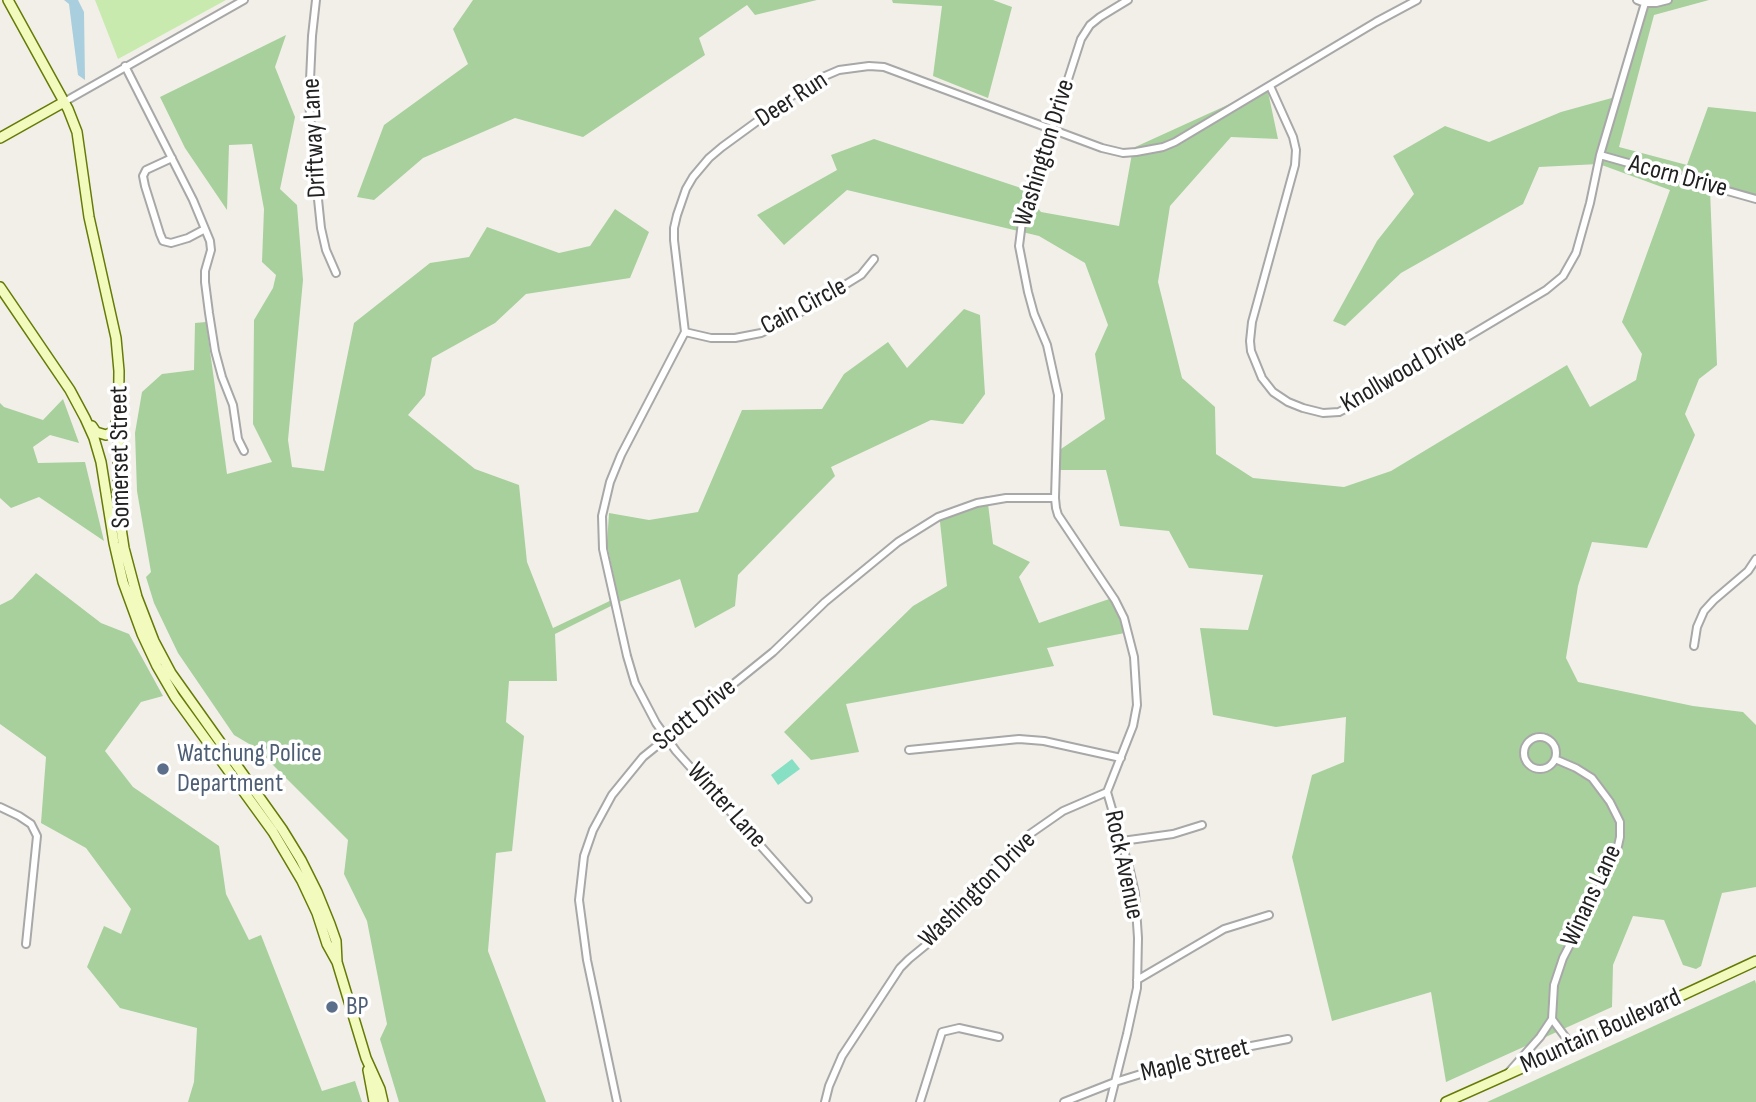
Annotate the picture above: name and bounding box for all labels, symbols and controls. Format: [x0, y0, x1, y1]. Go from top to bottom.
street label: Deer Run [750, 65, 834, 135]
street label: Washington Drive [1008, 76, 1082, 230]
street label: Driftway Lane [296, 77, 334, 199]
street label: Acorn Drive [1625, 149, 1731, 205]
street label: Cain Circle [756, 272, 852, 342]
street label: Knollwood Drive [1336, 324, 1472, 420]
street label: Somerset Street [104, 385, 138, 529]
street label: Scott Drive [647, 672, 743, 758]
place label: Watchung Police Department [177, 738, 322, 800]
street label: Winter Lane [680, 757, 772, 855]
marker: Watchung Police Department [155, 761, 171, 777]
street label: Rock Avenue [1096, 808, 1150, 922]
street label: Washington Drive [913, 825, 1043, 955]
street label: Winans Lane [1555, 840, 1629, 952]
street label: Mountain Boulevard [1516, 983, 1686, 1081]
place label: BP [346, 991, 369, 1023]
marker: BP [324, 999, 340, 1015]
street label: Maple Street [1138, 1032, 1252, 1090]

